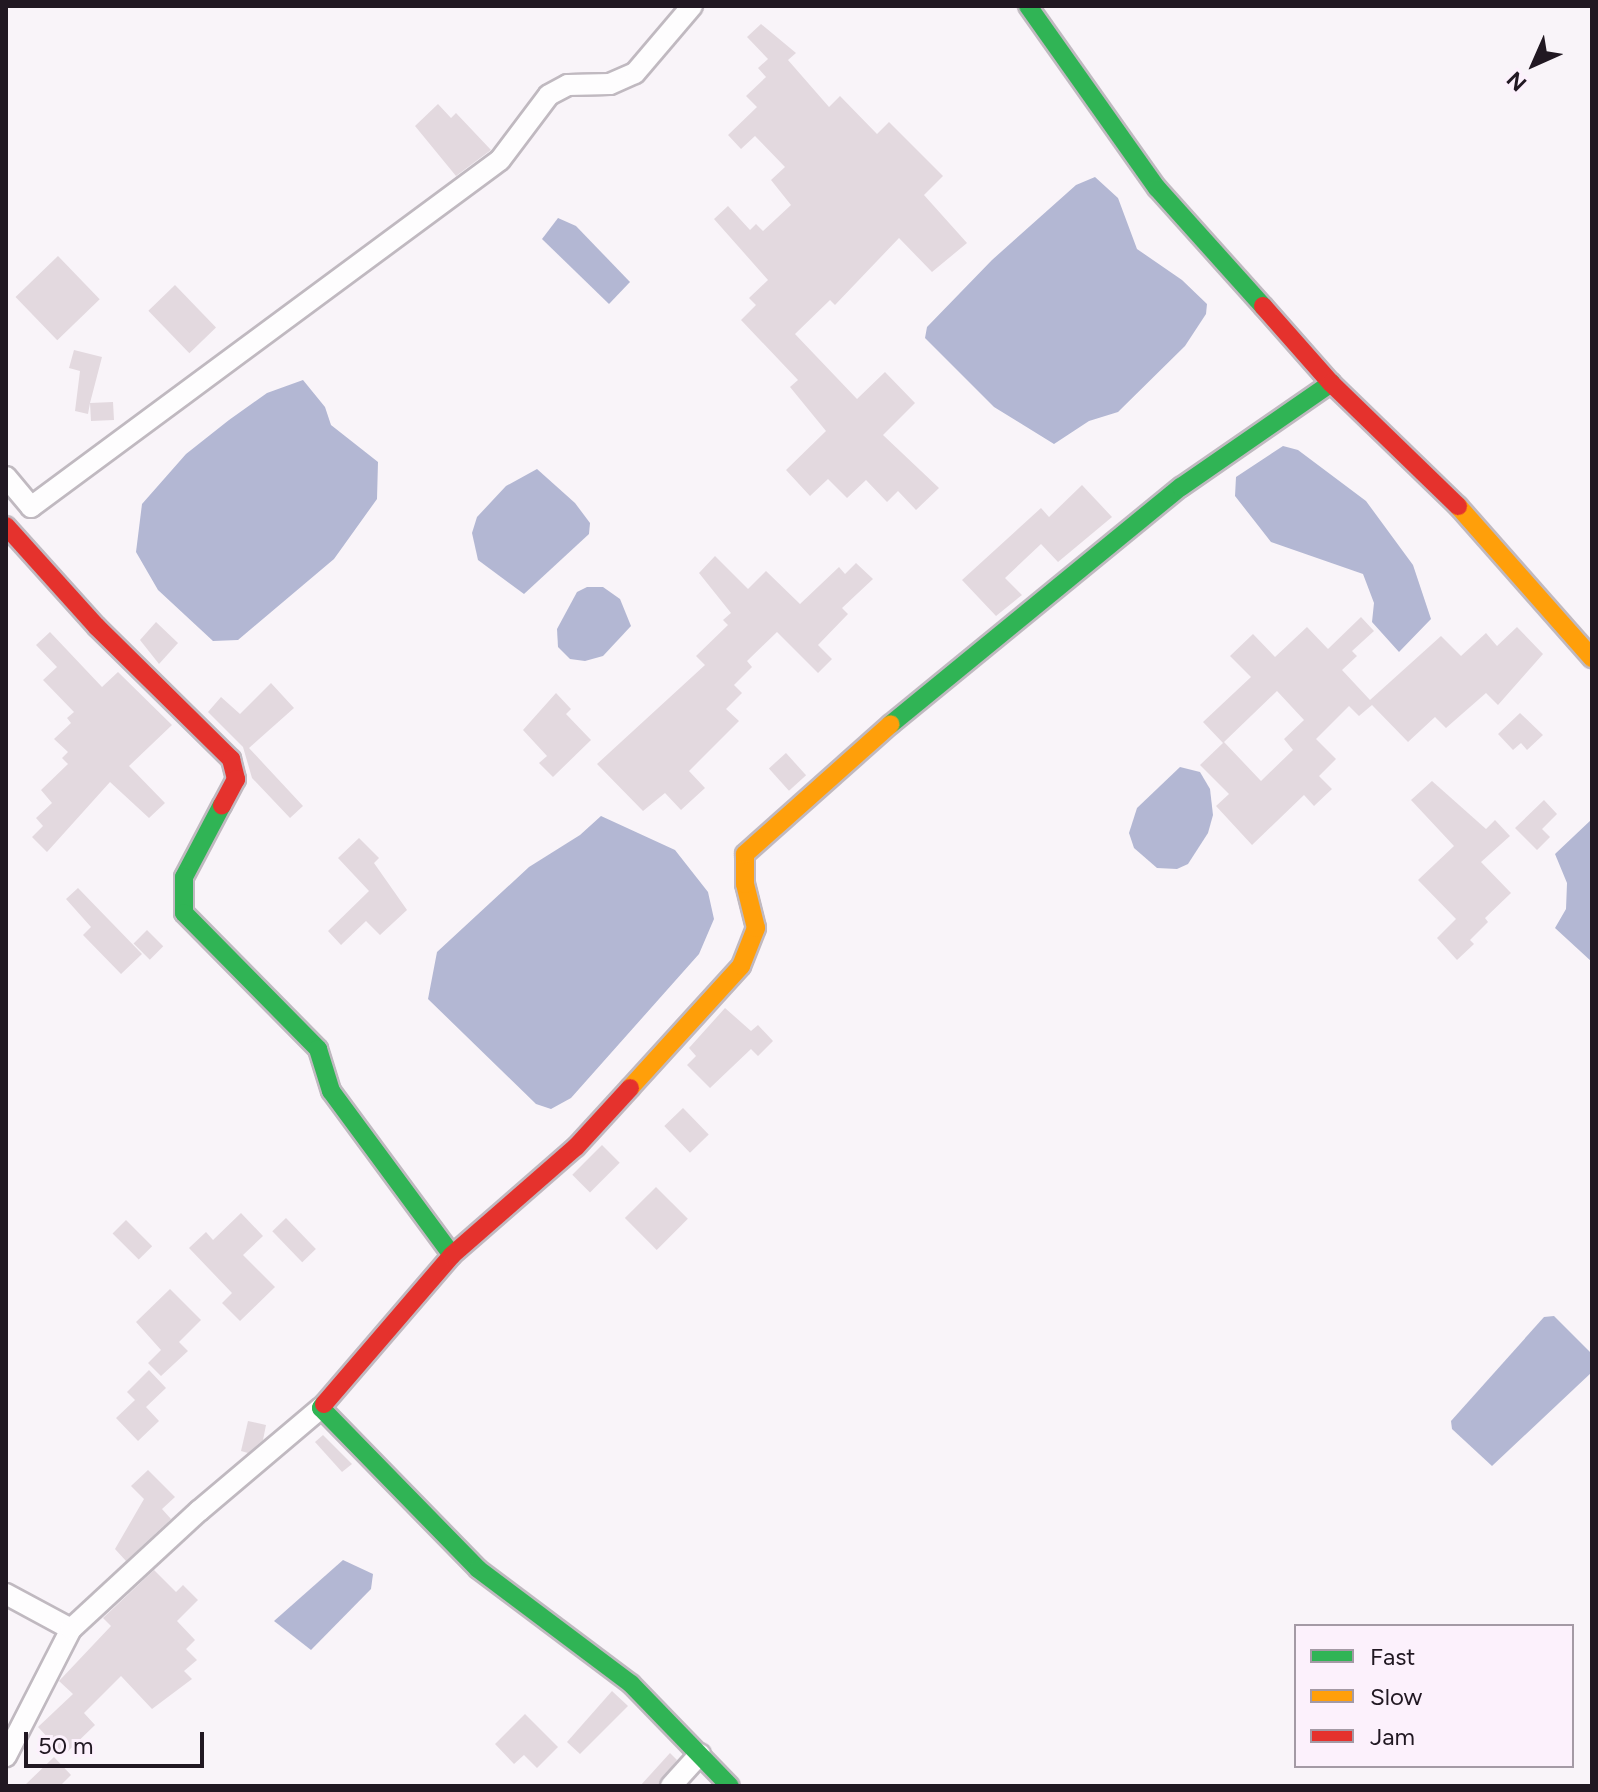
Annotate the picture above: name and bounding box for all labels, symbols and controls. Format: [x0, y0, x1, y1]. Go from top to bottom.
north arrow [1494, 24, 1574, 104]
text: N [1501, 66, 1532, 97]
legend [1294, 1624, 1574, 1768]
text: Fast [1370, 1642, 1415, 1671]
text: Slow [1370, 1682, 1422, 1711]
scale bar [28, 1716, 208, 1766]
text: Jam [1370, 1722, 1415, 1751]
text: 50 m [38, 1731, 94, 1760]

